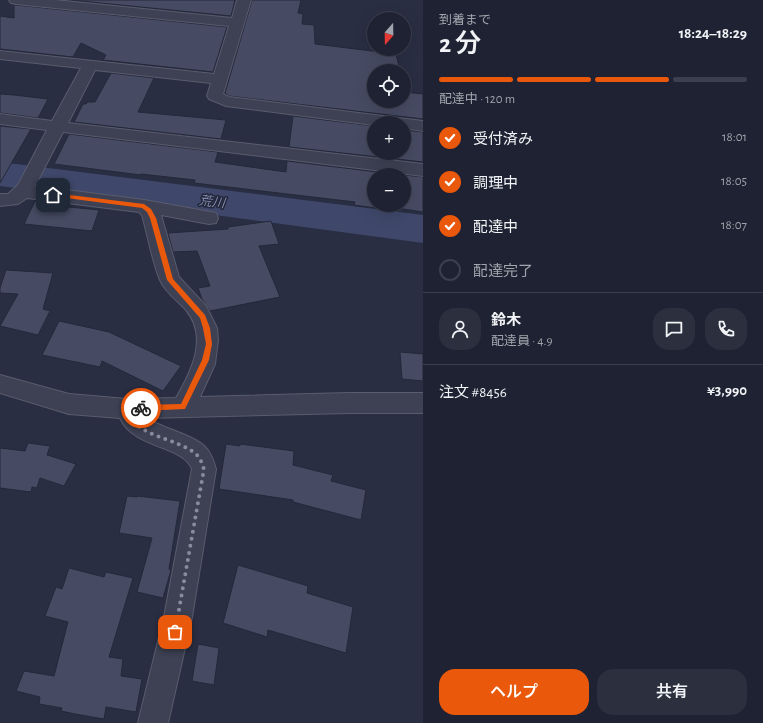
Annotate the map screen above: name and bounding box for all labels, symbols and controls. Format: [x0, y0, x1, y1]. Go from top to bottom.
north arrow [367, 12, 411, 56]
map controls [367, 12, 411, 212]
text: 到着まで [439, 14, 491, 27]
text: 18:24–18:29 [679, 26, 747, 41]
text: 2 分 [439, 31, 481, 57]
button: locate [367, 64, 411, 108]
text: 配達中 · 120 m [439, 93, 515, 106]
button: + [367, 116, 411, 160]
icon: check [439, 127, 461, 149]
text: 18:01 [722, 131, 747, 144]
text: 受付済み [473, 132, 533, 147]
button: − [367, 168, 411, 212]
icon: check [439, 171, 461, 193]
text: 18:05 [721, 175, 747, 188]
text: 調理中 [473, 176, 518, 191]
pin [36, 178, 70, 212]
icon: home [42, 184, 64, 206]
water label: 荒川 [198, 193, 228, 211]
icon: check [439, 215, 461, 237]
text: 18:07 [721, 219, 747, 232]
text: 配達中 [473, 220, 518, 235]
text: 配達完了 [473, 264, 533, 279]
button: person [439, 308, 481, 350]
button: chat [653, 308, 695, 350]
button: phone [705, 308, 747, 350]
text: 鈴木 [491, 313, 521, 328]
text: 配達員 · 4.9 [491, 335, 553, 348]
text: ¥3,990 [707, 383, 747, 398]
text: 注文 #8456 [439, 385, 507, 400]
courier [121, 388, 161, 428]
icon: bike [130, 397, 152, 419]
pin [158, 615, 192, 649]
icon: bag [164, 621, 186, 643]
button: ヘルプ [439, 669, 589, 715]
button: 共有 [597, 669, 747, 715]

